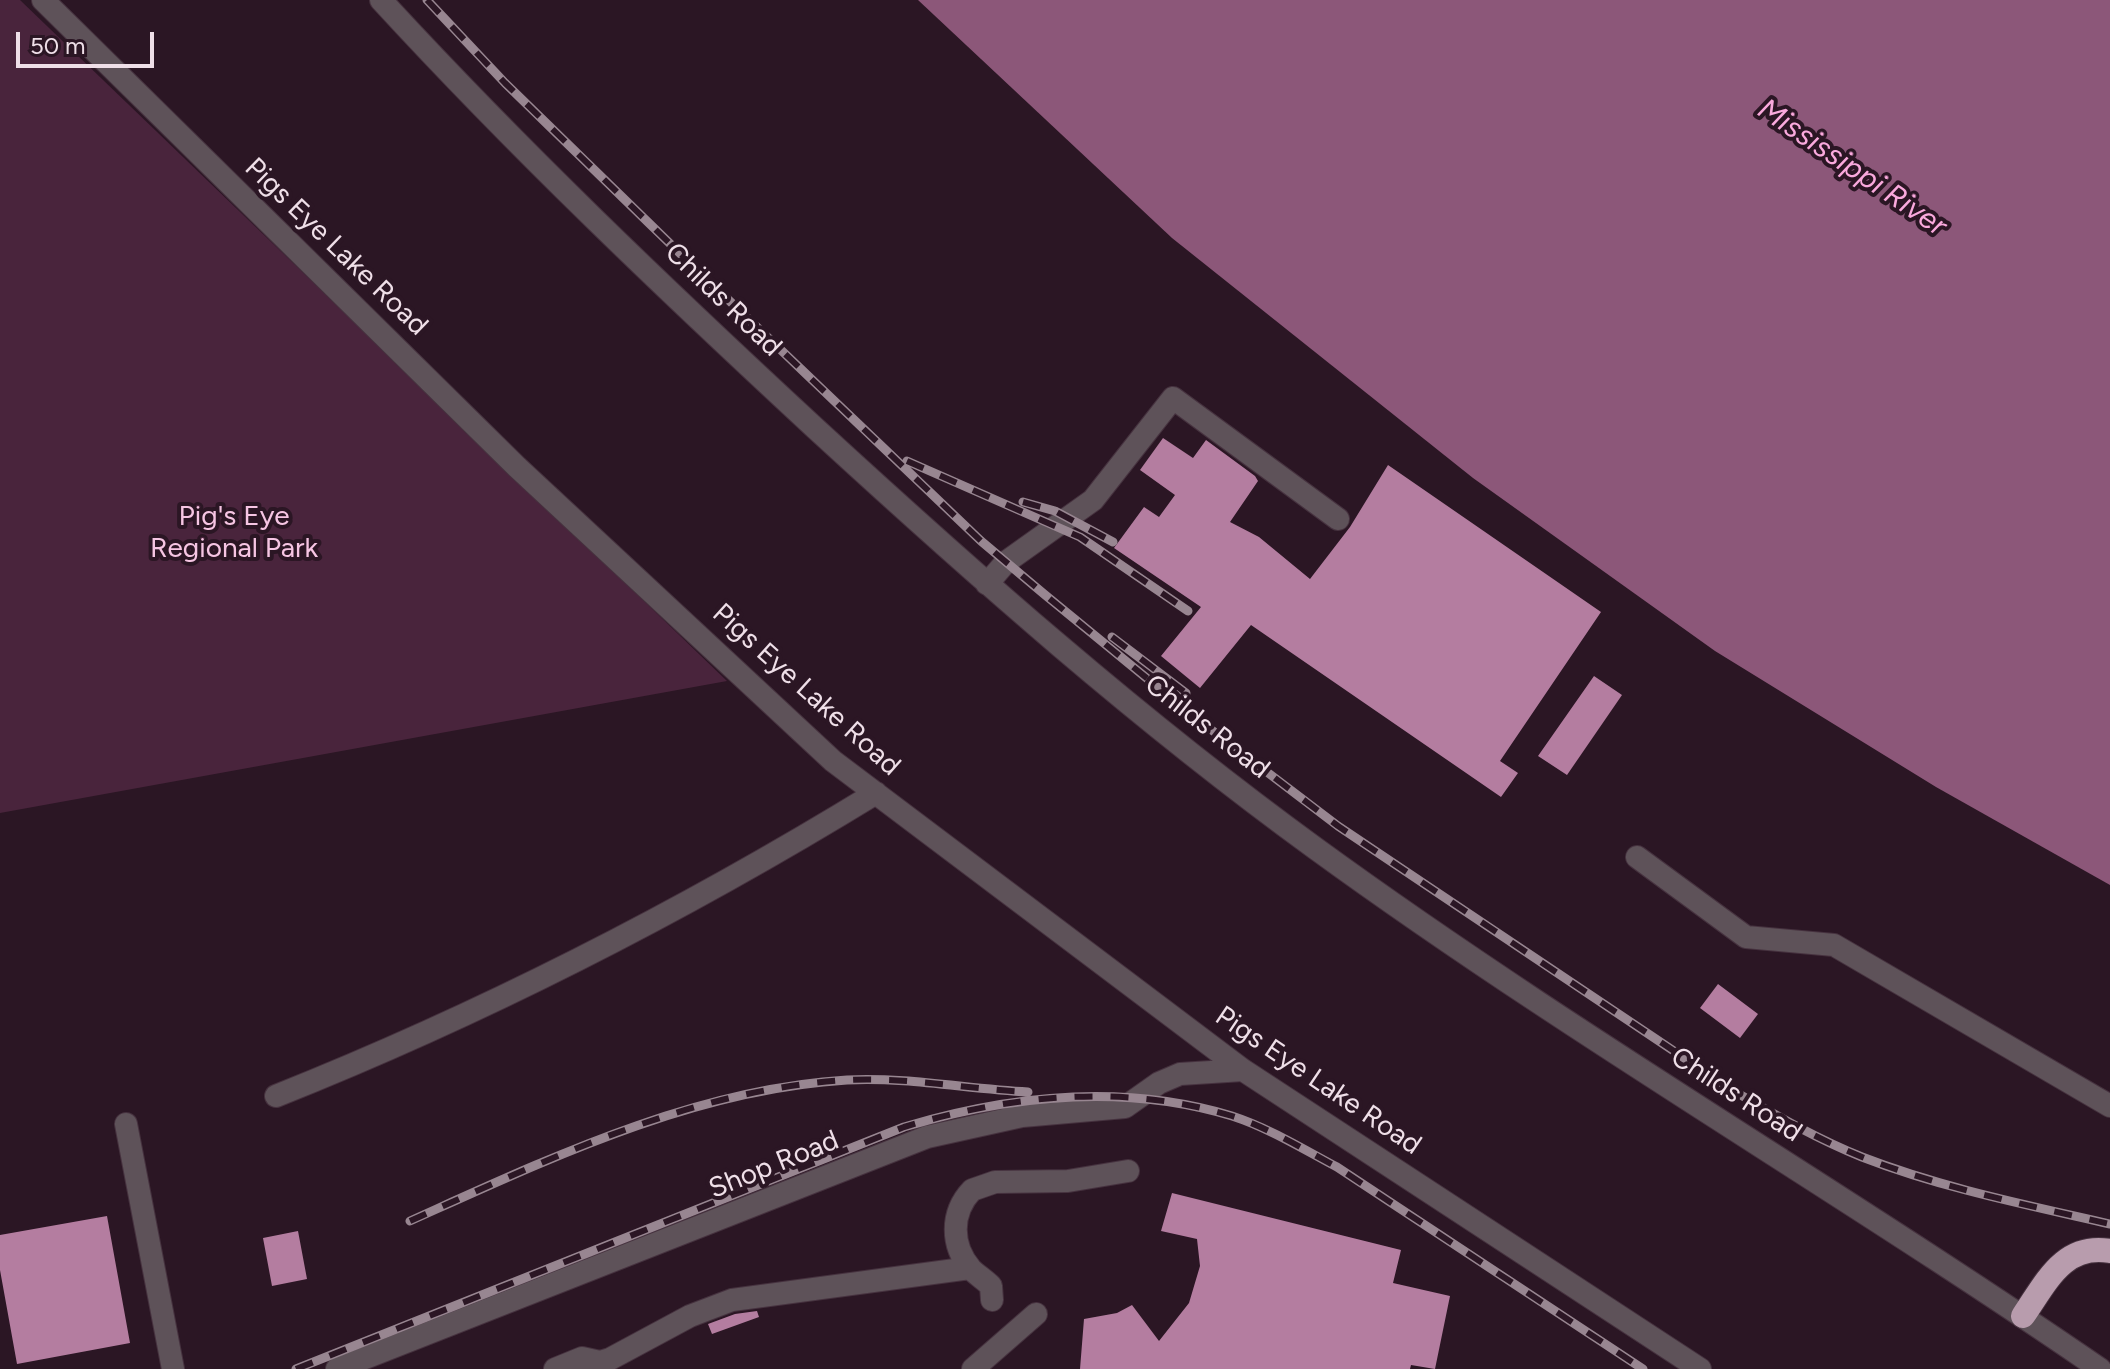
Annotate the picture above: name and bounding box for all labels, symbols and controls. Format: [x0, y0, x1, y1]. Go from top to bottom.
scale bar [20, 16, 158, 66]
text: 50 m [30, 31, 86, 60]
water label: Mississippi River [1751, 91, 1953, 245]
street label: Pigs Eye Lake Road [238, 151, 434, 343]
street label: Childs Road [658, 236, 788, 364]
park label: Pig's Eye Regional Park [150, 500, 318, 566]
street label: Pigs Eye Lake Road [705, 597, 907, 783]
street label: Childs Road [1138, 668, 1276, 786]
street label: Pigs Eye Lake Road [1209, 1000, 1427, 1162]
street label: Childs Road [1664, 1040, 1808, 1150]
street label: Shop Road [704, 1124, 844, 1206]

